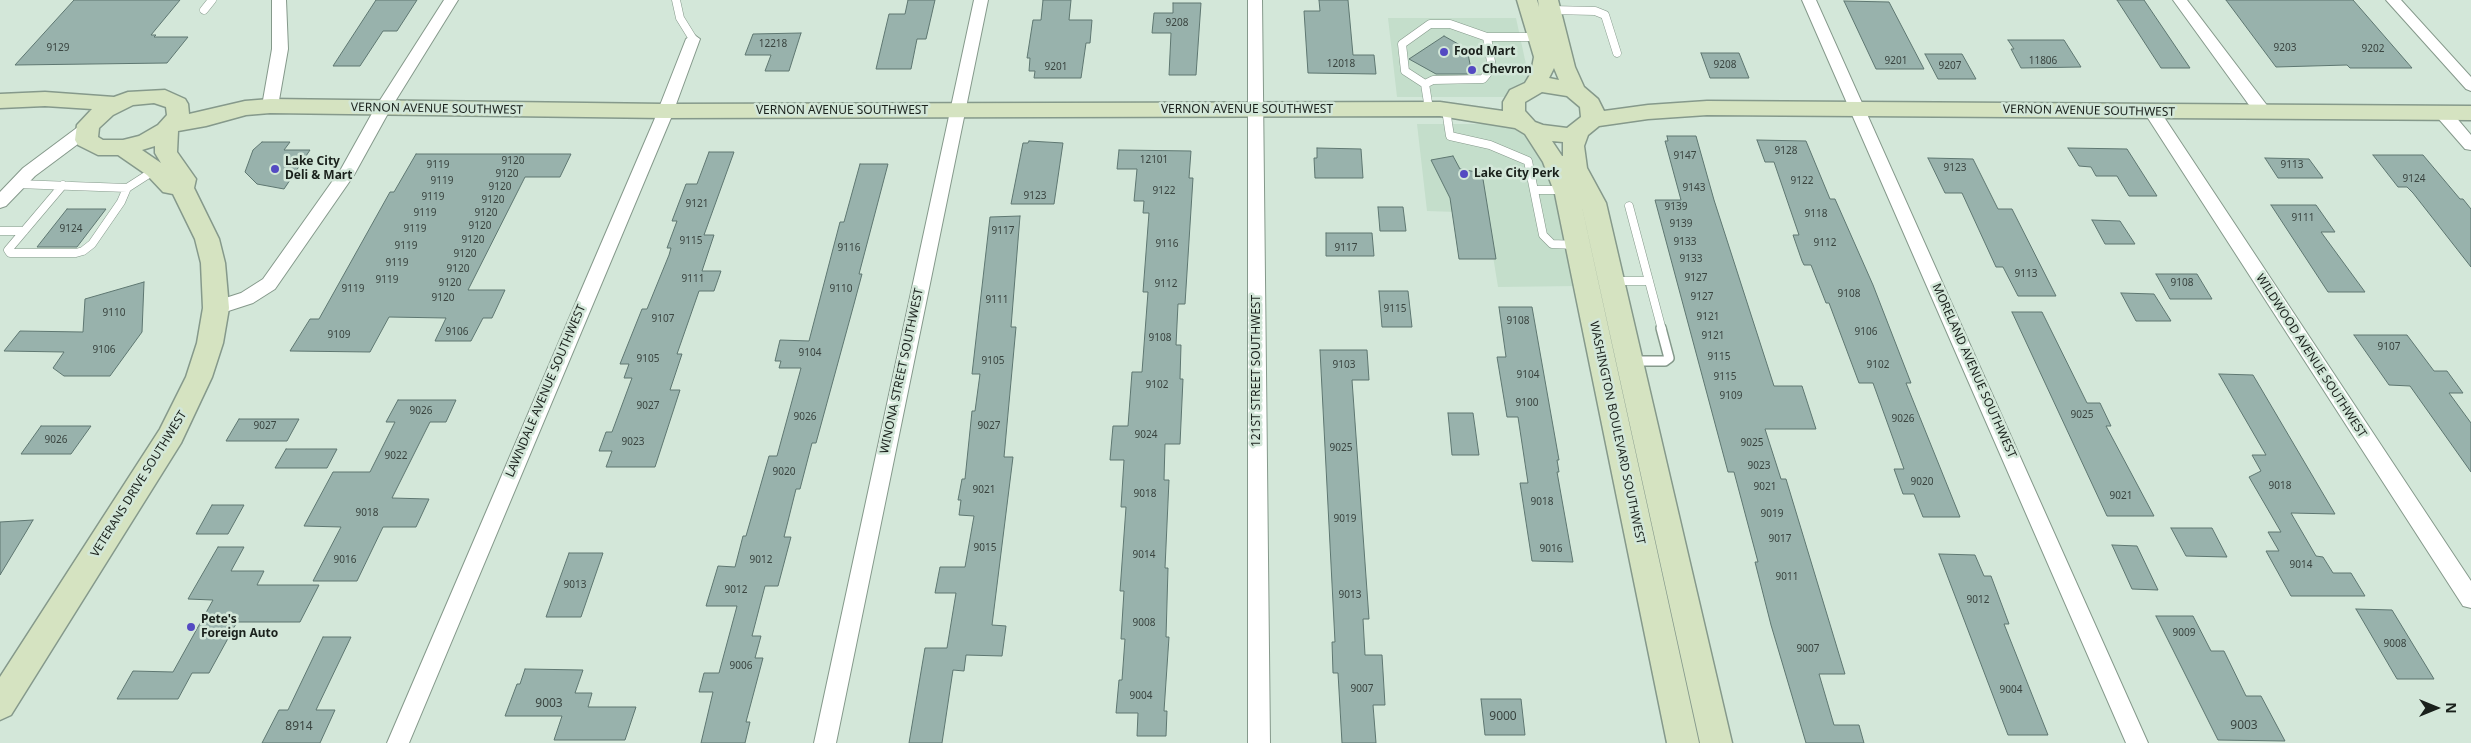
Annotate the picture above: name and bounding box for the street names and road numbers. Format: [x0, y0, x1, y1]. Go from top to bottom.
street label: VERNON AVENUE SOUTHWEST [351, 100, 523, 118]
street label: VERNON AVENUE SOUTHWEST [2003, 102, 2175, 120]
street label: VERNON AVENUE SOUTHWEST [1161, 103, 1333, 117]
street label: VERNON AVENUE SOUTHWEST [756, 104, 928, 118]
street label: WILDWOOD AVENUE SOUTHWEST [2253, 272, 2369, 440]
street label: MORELAND AVENUE SOUTHWEST [1929, 282, 2019, 460]
street label: WINONA STREET SOUTHWEST [877, 287, 927, 455]
street label: 121ST STREET SOUTHWEST [1250, 295, 1264, 447]
street label: LAWNDALE AVENUE SOUTHWEST [503, 303, 589, 479]
street label: WASHINGTON BOULEVARD SOUTHWEST [1586, 320, 1648, 546]
street label: VETERANS DRIVE SOUTHWEST [88, 408, 190, 560]

